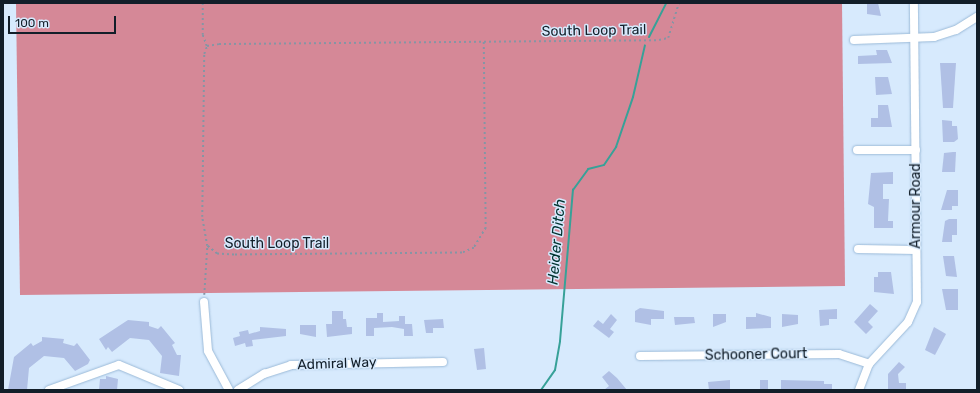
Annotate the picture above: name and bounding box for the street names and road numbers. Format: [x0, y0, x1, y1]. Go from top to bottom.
street label: South Loop Trail [541, 22, 647, 40]
street label: Armour Road [908, 163, 924, 249]
street label: South Loop Trail [225, 236, 329, 252]
street label: Schooner Court [705, 346, 807, 364]
street label: Admiral Way [297, 354, 377, 374]

